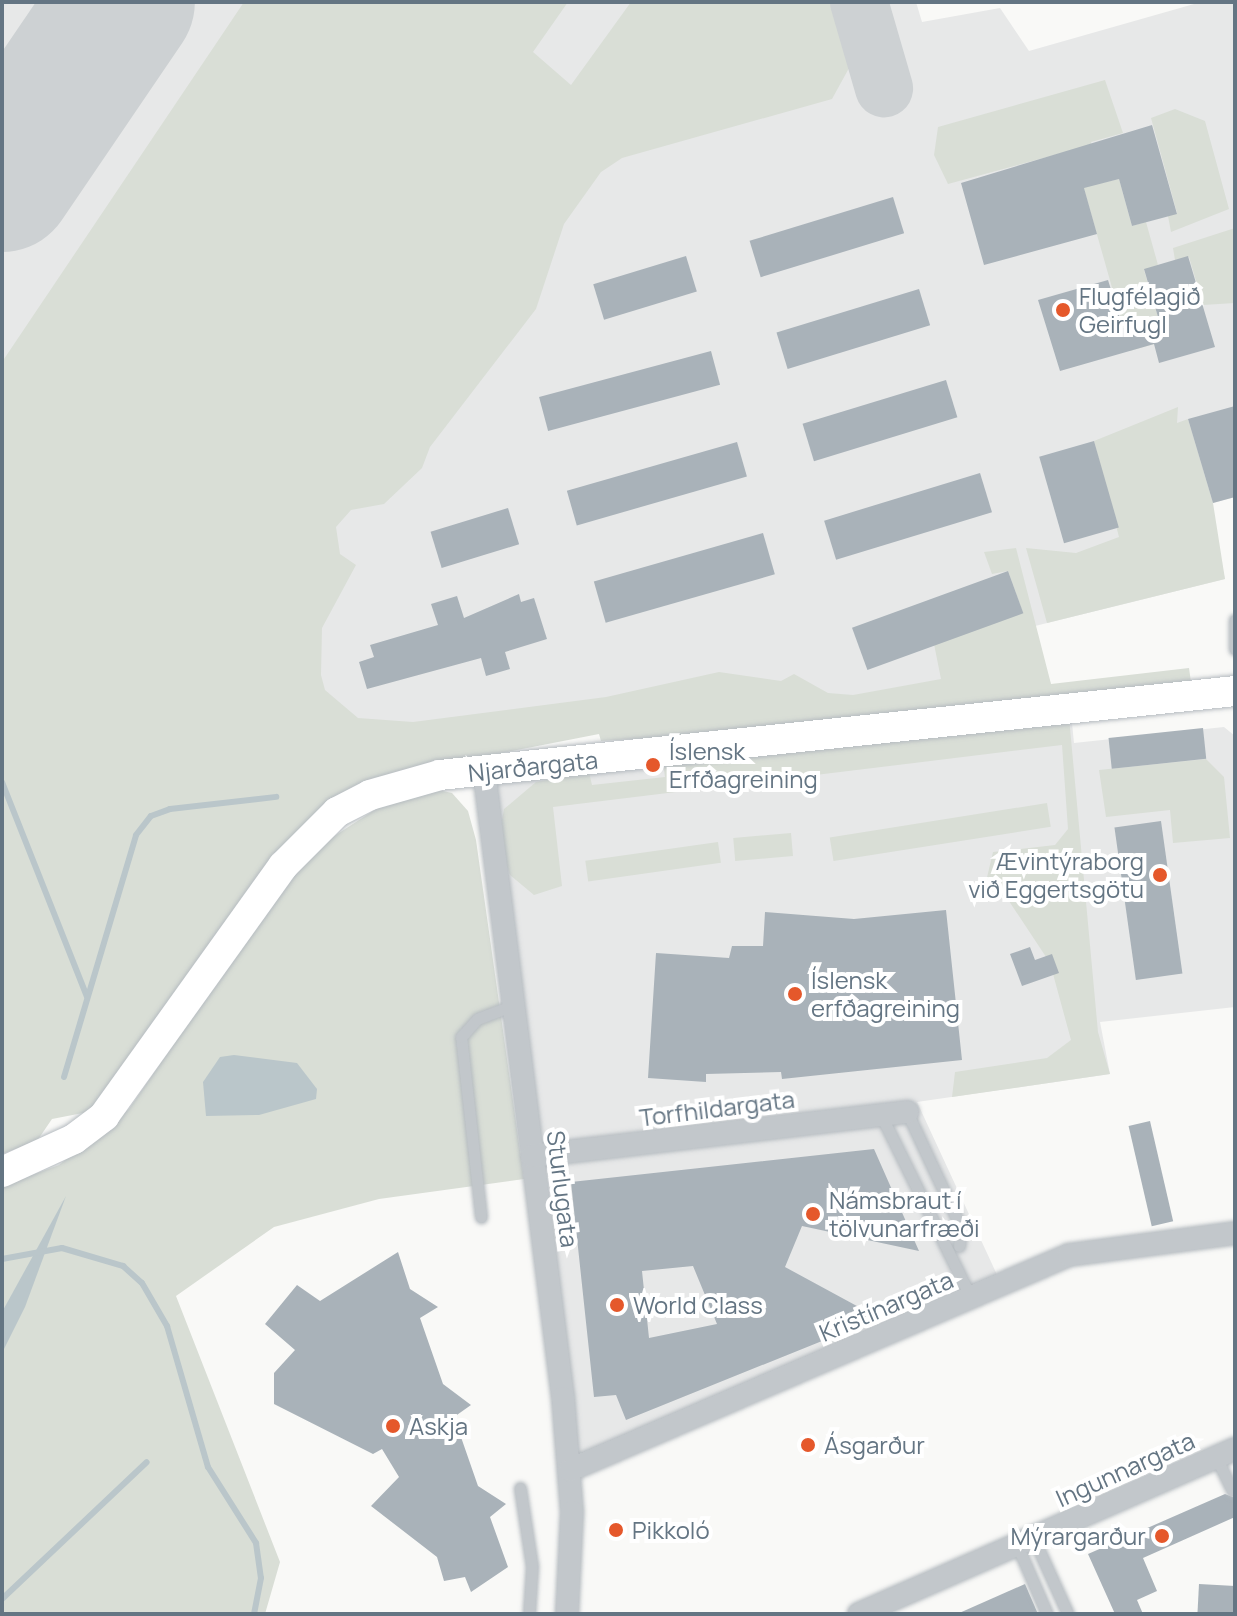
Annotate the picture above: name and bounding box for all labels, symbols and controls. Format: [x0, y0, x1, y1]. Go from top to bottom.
place label: Flugfélagið Geirfugl [1079, 282, 1200, 338]
marker: Flugfélagið Geirfugl [1054, 301, 1072, 319]
place label: Íslensk Erfðagreining [669, 737, 818, 793]
street label: Njarðargata [467, 745, 599, 787]
marker: Íslensk Erfðagreining [644, 756, 662, 774]
place label: Ævintýraborg við Eggertsgötu [968, 847, 1144, 903]
marker: Ævintýraborg við Eggertsgötu [1151, 866, 1169, 884]
place label: Íslensk erfðagreining [811, 966, 960, 1022]
marker: Íslensk erfðagreining [786, 985, 804, 1003]
street label: Torfhildargata [638, 1084, 796, 1132]
street label: Sturlugata [542, 1129, 584, 1249]
place label: Námsbraut í tölvunarfræði [829, 1186, 979, 1242]
marker: Námsbraut í tölvunarfræði [804, 1205, 822, 1223]
street label: Kristínargata [815, 1265, 957, 1347]
place label: World Class [633, 1291, 763, 1319]
marker: World Class [608, 1296, 626, 1314]
place label: Askja [409, 1412, 468, 1440]
marker: Askja [384, 1417, 402, 1435]
street label: Ingunnargata [1051, 1426, 1199, 1512]
place label: Ásgarður [824, 1431, 925, 1459]
marker: Ásgarður [799, 1436, 817, 1454]
place label: Pikkoló [632, 1516, 710, 1544]
marker: Pikkoló [607, 1521, 625, 1539]
place label: Mýrargarður [1010, 1522, 1146, 1550]
marker: Mýrargarður [1153, 1527, 1171, 1545]

